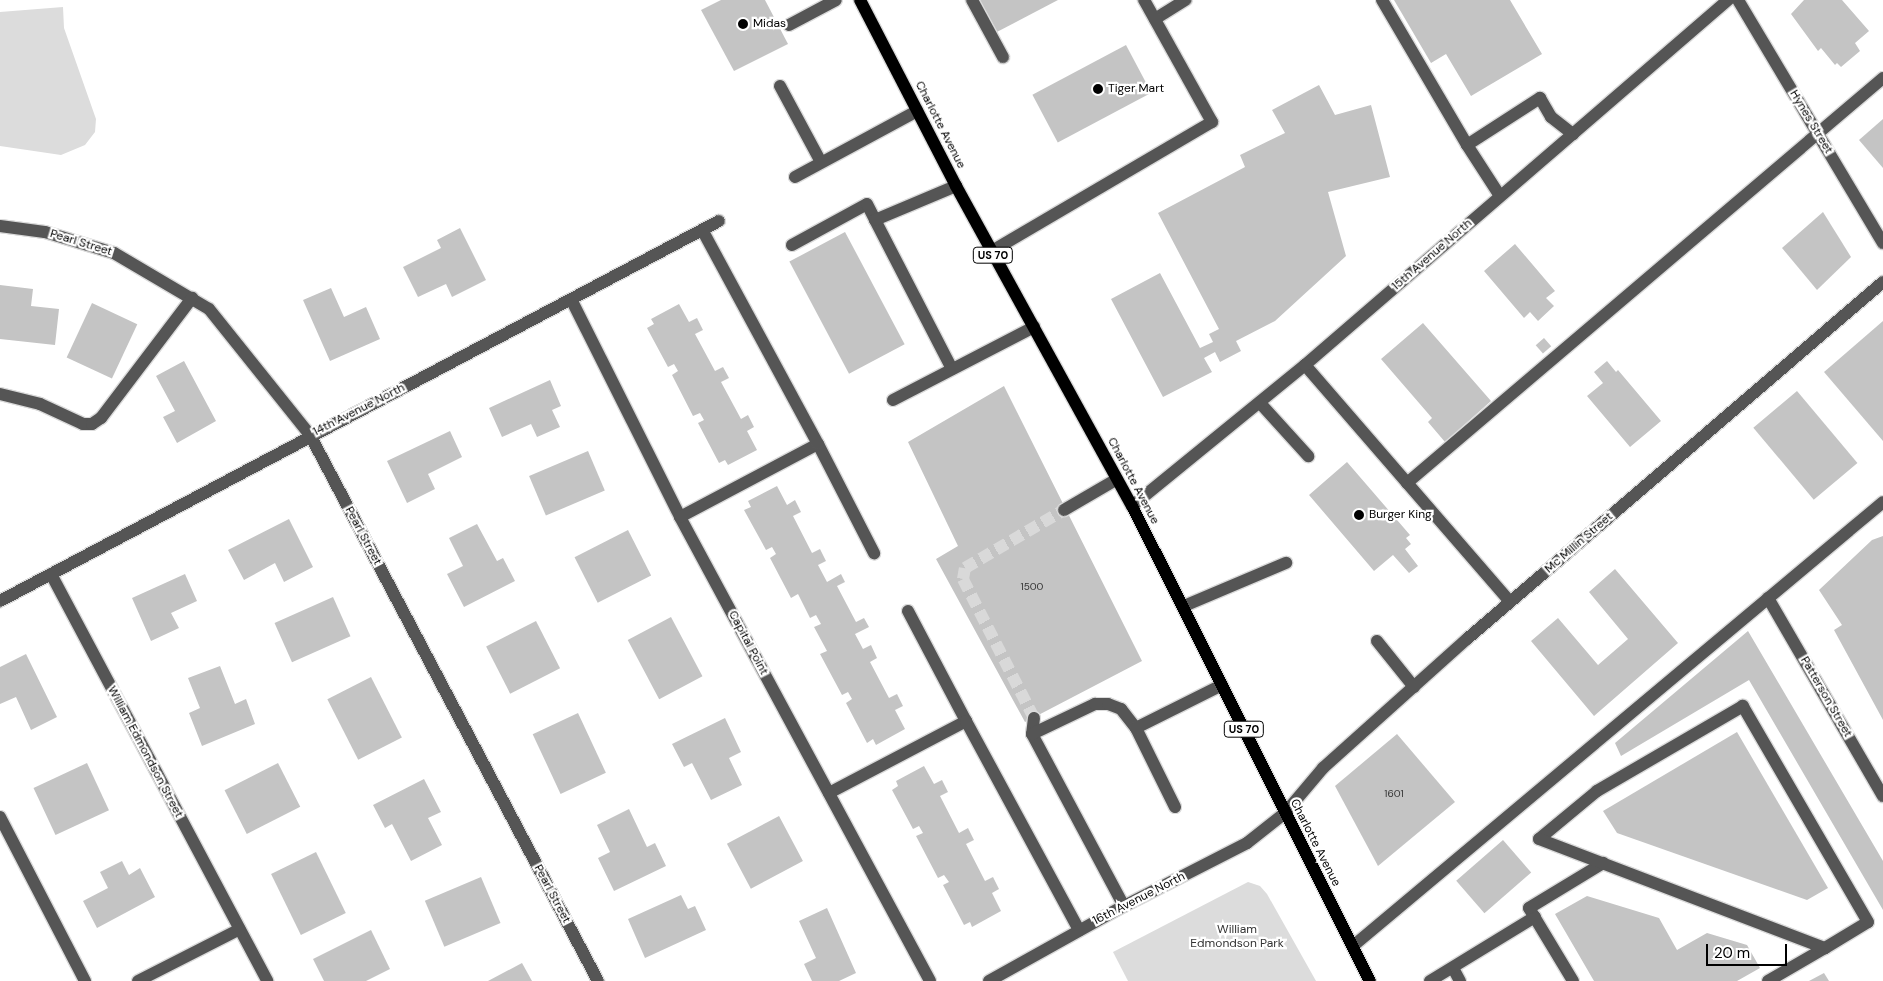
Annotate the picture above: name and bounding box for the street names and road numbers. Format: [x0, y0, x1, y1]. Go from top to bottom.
street label: Charlotte Avenue [912, 79, 968, 171]
street label: Hynes Street [1786, 88, 1836, 156]
street label: 15th Avenue North [1389, 216, 1475, 294]
street label: Pearl Street [48, 227, 114, 259]
road number: US 70 [972, 246, 1014, 264]
street label: 14th Avenue North [311, 381, 407, 439]
street label: Charlotte Avenue [1104, 435, 1162, 527]
street label: Pearl Street [342, 504, 384, 568]
street label: Mc Millin Street [1542, 510, 1616, 576]
street label: Capital Point [725, 608, 771, 678]
street label: Patterson Street [1797, 654, 1855, 740]
street label: William Edmondson Street [104, 684, 186, 820]
road number: US 70 [1223, 721, 1265, 738]
street label: Charlotte Avenue [1287, 797, 1343, 889]
street label: Pearl Street [531, 862, 573, 926]
street label: 16th Avenue North [1091, 870, 1187, 928]

